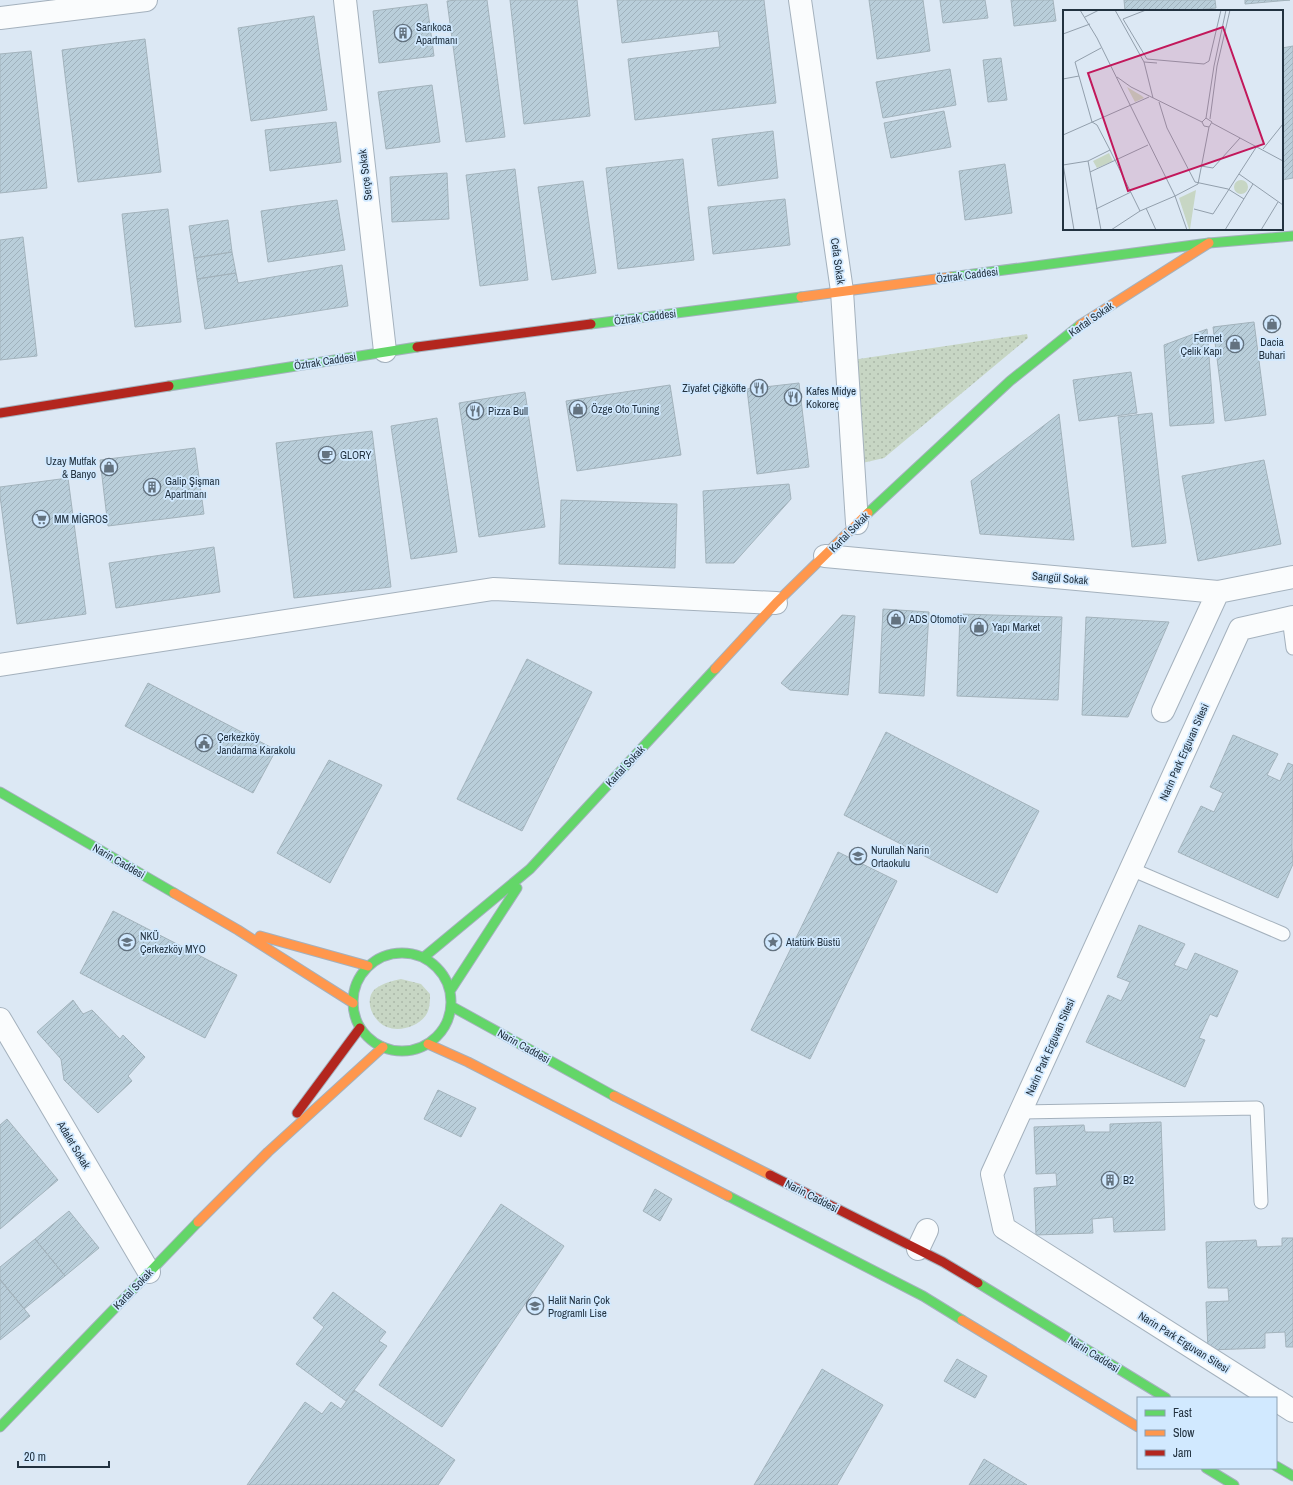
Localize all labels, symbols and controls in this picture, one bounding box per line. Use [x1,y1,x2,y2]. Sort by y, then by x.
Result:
inset map [1063,10,1283,230]
place label: Sarıkoca Apartmanı [415,20,458,47]
building icon: Sarıkoca Apartmanı [393,23,413,43]
street label: Serçe Sokak [355,148,375,201]
street label: Cefa Sokak [828,237,848,286]
street label: Öztrak Caddesi [935,264,999,286]
street label: Kartal Sokak [1066,298,1116,339]
street label: Öztrak Caddesi [613,306,677,328]
shop icon: Dacia Buhari [1262,314,1282,334]
place label: Fermet Çelik Kapı [1180,331,1222,358]
shop icon: Fermet Çelik Kapı [1225,334,1245,354]
place label: Dacia Buhari [1259,335,1285,362]
street label: Öztrak Caddesi [293,349,357,373]
restaurant icon: Ziyafet Çiğköfte [749,378,769,398]
place label: Ziyafet Çiğköfte [682,381,746,395]
place label: Kafes Midye Kokoreç [806,384,856,411]
restaurant icon: Kafes Midye Kokoreç [783,387,803,407]
shop icon: Özge Oto Tuning [568,399,588,419]
restaurant icon: Pizza Bull [465,401,485,421]
place label: Özge Oto Tuning [591,402,659,416]
place label: Pizza Bull [488,404,528,418]
cafe icon: GLORY [317,445,337,465]
place label: GLORY [340,448,371,462]
place label: Uzay Mutfak & Banyo [46,454,96,481]
shop icon: Uzay Mutfak & Banyo [99,457,119,477]
place label: Galip Şişman Apartmanı [164,474,220,501]
building icon: Galip Şişman Apartmanı [142,477,162,497]
supermarket icon: MM MİGROS [31,509,51,529]
street label: Kartal Sokak [826,509,872,555]
place label: MM MİGROS [54,512,108,526]
street label: Sarıgül Sokak [1031,569,1089,587]
shop icon: ADS Otomotiv [886,609,906,629]
place label: ADS Otomotiv [908,612,967,626]
shop icon: Yapı Market [969,617,989,637]
place label: Yapı Market [992,620,1040,634]
street label: Narin Park Erguvan Sitesi [1156,701,1212,803]
place label: Çerkezköy Jandarma Karakolu [217,730,295,757]
public building icon: Çerkezköy Jandarma Karakolu [194,733,214,753]
street label: Kartal Sokak [602,742,648,789]
street label: Narin Caddesi [90,840,148,882]
place label: Nurullah Narin Ortaokulu [871,843,929,870]
school or university icon: Nurullah Narin Ortaokulu [848,846,868,866]
place label: NKÜ Çerkezköy MYO [140,929,206,956]
school or university icon: NKÜ Çerkezköy MYO [117,932,137,952]
place icon: Atatürk Büstü [763,932,783,952]
place label: Atatürk Büstü [785,935,840,949]
street label: Narin Park Erguvan Sitesi [1022,996,1078,1098]
street label: Narin Caddesi [495,1026,553,1066]
street label: Adalet Sokak [54,1118,94,1172]
building icon: B2 [1100,1170,1120,1190]
place label: B2 [1123,1173,1134,1187]
street label: Narin Caddesi [783,1177,841,1215]
street label: Kartal Sokak [110,1265,156,1312]
place label: Halit Narin Çok Programlı Lise [548,1293,610,1320]
school or university icon: Halit Narin Çok Programlı Lise [525,1296,545,1316]
street label: Narin Park Erguvan Sitesi [1136,1308,1232,1376]
street label: Narin Caddesi [1066,1333,1122,1375]
legend [1137,1397,1277,1469]
text: Fast [1173,1405,1192,1421]
text: Slow [1173,1425,1195,1441]
scale bar [18,1443,109,1469]
text: Jam [1173,1445,1192,1461]
text: 20 m [24,1449,46,1465]

